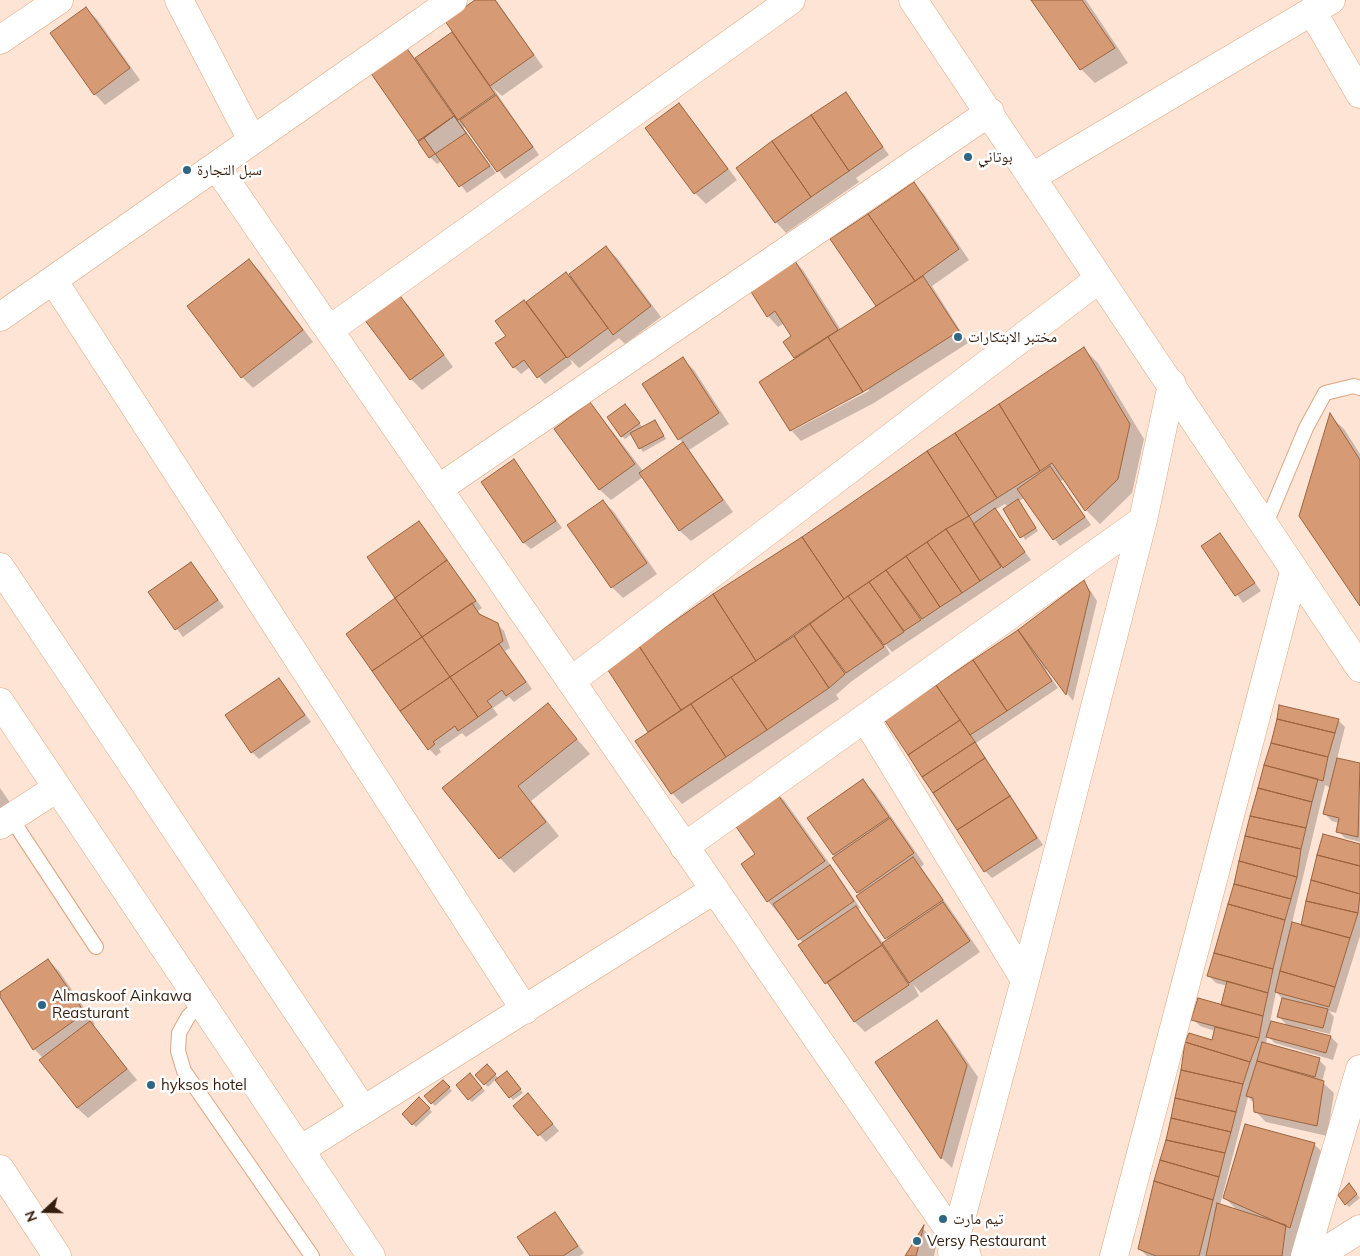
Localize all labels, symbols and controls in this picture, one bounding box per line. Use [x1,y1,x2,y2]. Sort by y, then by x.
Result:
place label: بوتاني [978,148,1013,166]
marker: بوتاني [962,151,974,163]
place label: سبل التجارة [197,161,262,179]
marker: سبل التجارة [181,164,193,176]
place label: مختبر الابتكارات [968,328,1057,346]
marker: مختبر الابتكارات [952,331,964,343]
place label: Almaskoof Ainkawa Reasturant [52,987,192,1022]
marker: Almaskoof Ainkawa Reasturant [36,999,48,1011]
place label: hyksos hotel [161,1076,247,1094]
marker: hyksos hotel [145,1079,157,1091]
north arrow [20,1186,70,1236]
text: N [21,1208,41,1225]
place label: تيم مارت [953,1210,1003,1228]
marker: تيم مارت [937,1213,949,1225]
place label: Versy Restaurant [927,1232,1046,1250]
marker: Versy Restaurant [911,1235,923,1247]

